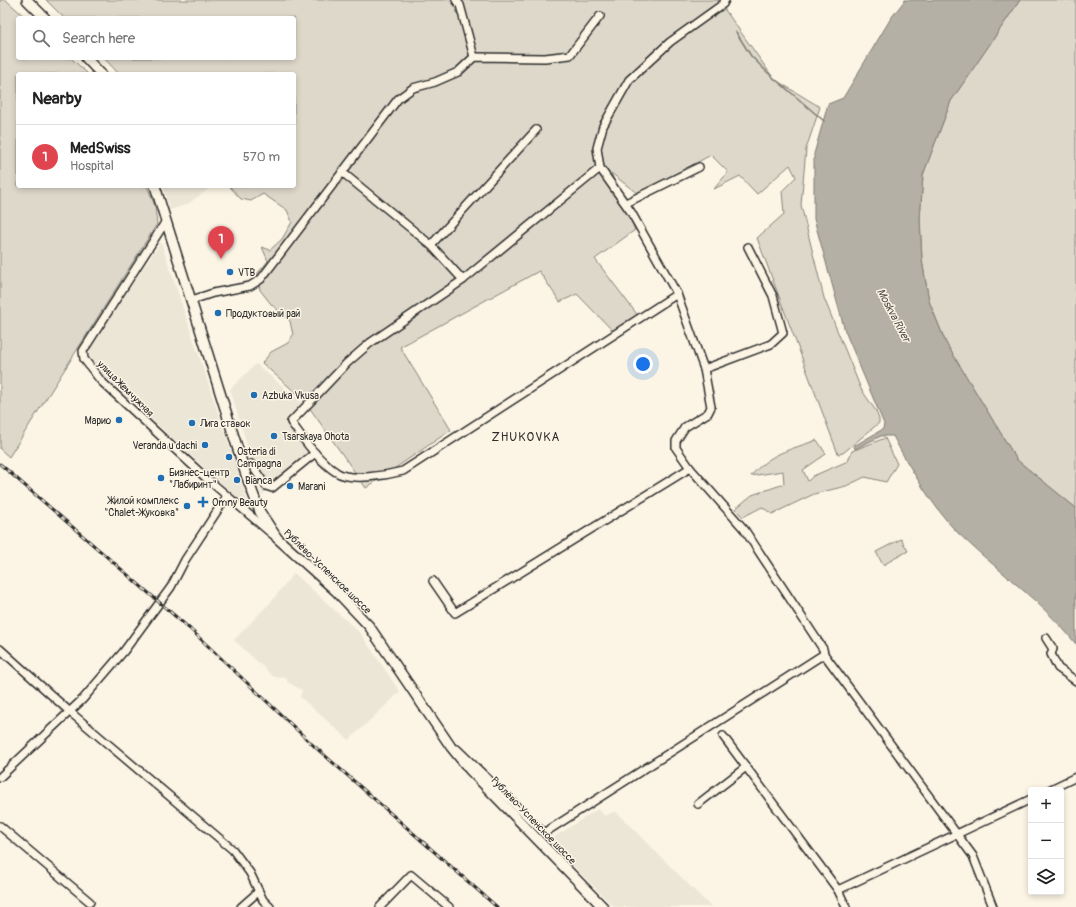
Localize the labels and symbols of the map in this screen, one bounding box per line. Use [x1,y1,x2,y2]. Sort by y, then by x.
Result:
pin: 1 [208,226,234,259]
marker: VTB [225,267,235,277]
place label: VTB [238,267,256,279]
water label: Moskva River [874,286,914,346]
marker: Продуктовый рай [213,308,223,318]
place label: Продуктовый рай [226,308,301,320]
your location [633,354,653,374]
street label: улица Жемчужная [94,357,156,420]
marker: Azbuka Vkusa [249,390,259,400]
place label: Azbuka Vkusa [262,390,319,402]
place label: Марио [85,415,112,427]
marker: Марио [114,415,124,425]
marker: Лига ставок [187,418,197,428]
place label: Лига ставок [199,418,251,430]
district label: ZHUKOVKA [492,430,560,445]
marker: Tsarskaya Ohota [269,431,279,441]
place label: Tsarskaya Ohota [282,431,350,443]
place label: Veranda u dachi [132,440,197,452]
marker: Veranda u dachi [200,440,210,450]
place label: Osteria di Campagna [237,446,282,470]
marker: Osteria di Campagna [224,452,234,462]
place label: Бизнес-центр "Лабиринт" [169,467,230,491]
marker: Бизнес-центр "Лабиринт" [156,473,166,483]
marker: Bianca [232,475,242,485]
place label: Bianca [245,475,273,487]
marker: Marani [285,481,295,491]
place label: Marani [298,481,325,493]
place label: Жилой комплекс "Chalet-Жуковка" [104,495,179,519]
marker: Omny Beauty [197,496,209,508]
place label: Omny Beauty [212,497,268,509]
marker: Жилой комплекс "Chalet-Жуковка" [182,501,192,511]
street label: Рублёво-Успенское шоссе [281,527,373,617]
street label: Рублёво-Успенское шоссе [488,775,578,867]

